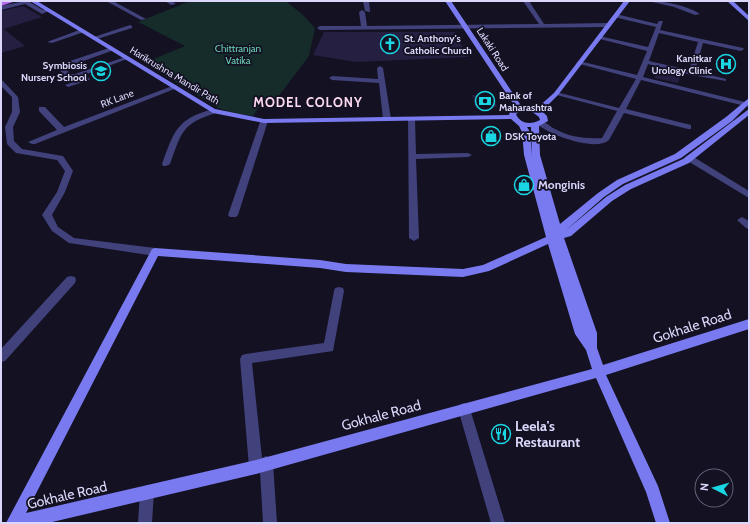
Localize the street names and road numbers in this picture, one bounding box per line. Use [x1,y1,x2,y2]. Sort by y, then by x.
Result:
street label: Lakaki Road [474,25,512,74]
street label: Harikrushna Mandir Path [127,43,222,107]
street label: RK Lane [99,86,136,111]
street label: Gokhale Road [650,305,734,347]
street label: Gokhale Road [339,396,423,434]
street label: Gokhale Road [25,477,109,513]

